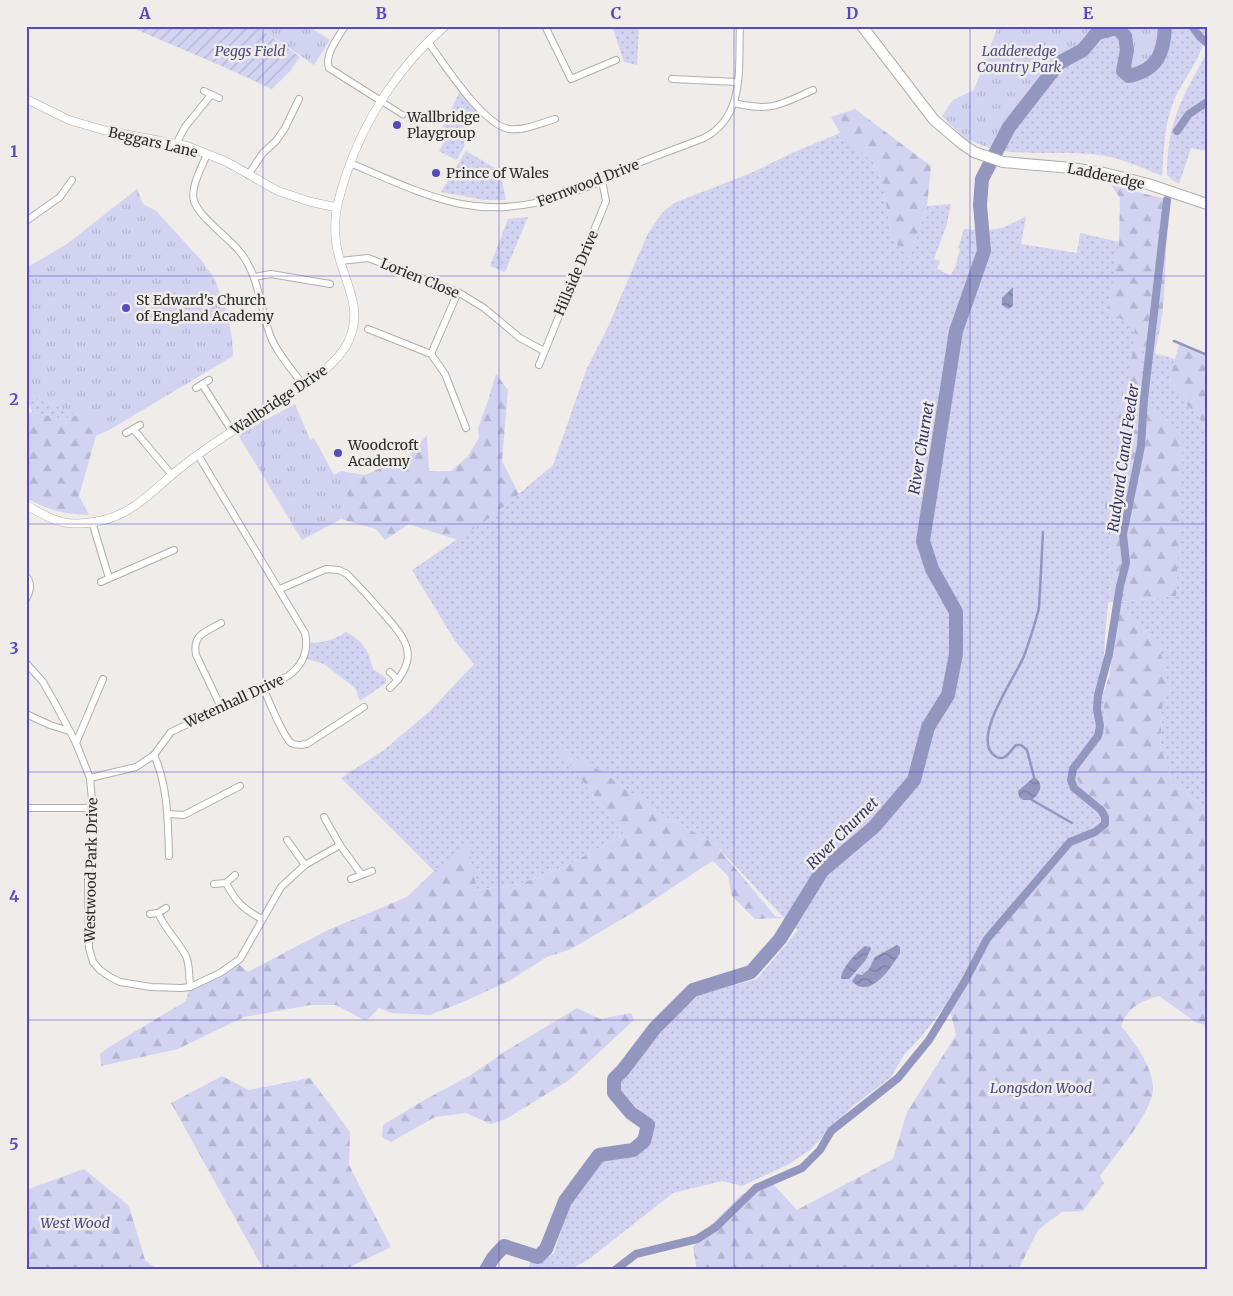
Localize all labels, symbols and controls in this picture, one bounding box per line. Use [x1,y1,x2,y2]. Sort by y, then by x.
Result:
text: A [138,3,151,23]
text: B [375,3,387,23]
text: C [611,3,621,23]
text: D [846,3,858,23]
text: E [1083,3,1094,23]
park label: Peggs Field [215,42,285,60]
park label: Ladderedge Country Park [977,42,1062,76]
place label: Wallbridge Playgroup [406,108,480,142]
marker: Wallbridge Playgroup [391,119,403,131]
street label: Beggars Lane [107,123,199,161]
text: 1 [10,141,18,161]
street label: Fernwood Drive [535,155,641,211]
street label: Ladderedge [1066,159,1146,193]
place label: Prince of Wales [446,164,549,182]
marker: Prince of Wales [430,167,442,179]
street label: Hillside Drive [550,228,602,318]
street label: Lorien Close [378,254,462,302]
place label: St Edward's Church of England Academy [136,291,275,325]
marker: St Edward's Church of England Academy [120,302,132,314]
street label: Wallbridge Drive [227,361,331,439]
water label: Rudyard Canal Feeder [1103,382,1143,533]
text: 2 [9,389,19,409]
water label: River Churnet [904,399,938,496]
place label: Woodcroft Academy [347,436,419,470]
marker: Woodcroft Academy [332,447,344,459]
text: 3 [9,638,19,658]
street label: Wetenhall Drive [181,670,287,732]
water label: River Churnet [802,793,882,873]
street label: Westwood Park Drive [81,798,101,943]
text: 4 [9,886,19,906]
park label: Longsdon Wood [990,1079,1092,1097]
text: 5 [9,1134,19,1154]
park label: West Wood [40,1214,110,1232]

